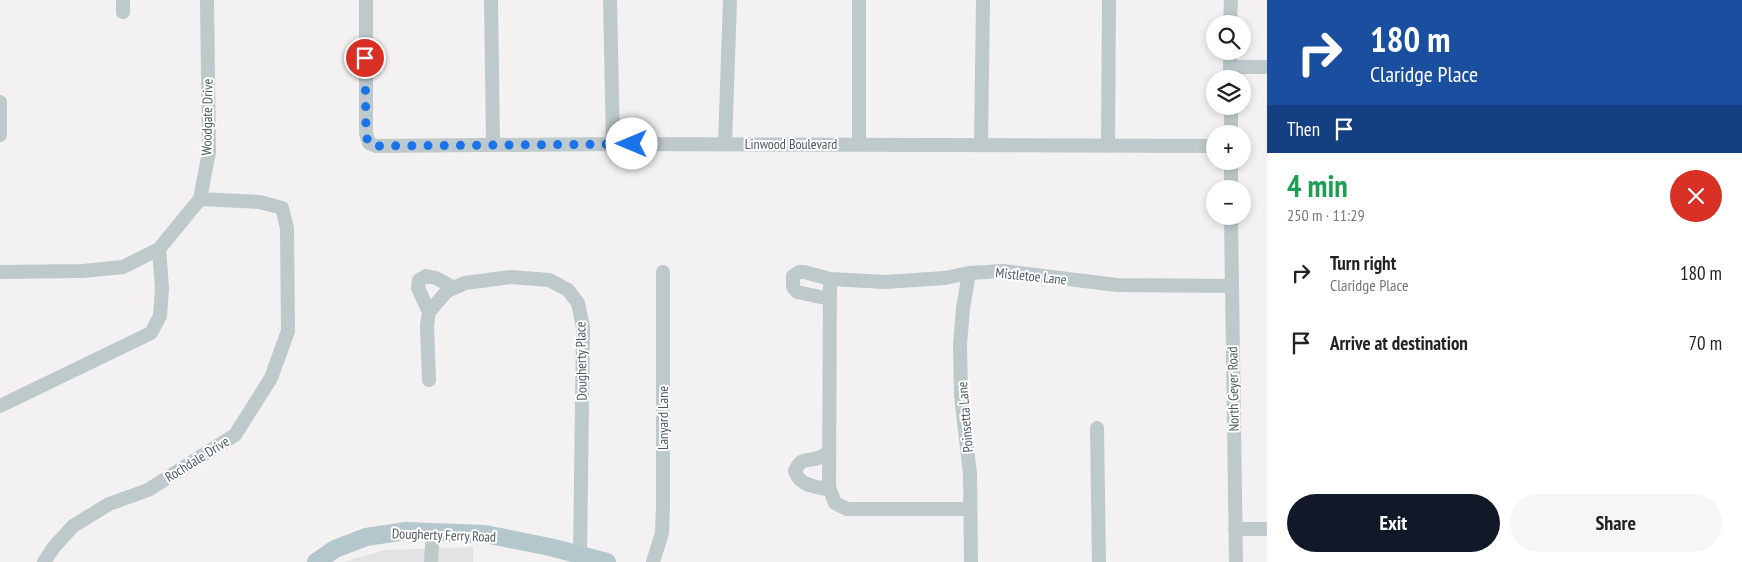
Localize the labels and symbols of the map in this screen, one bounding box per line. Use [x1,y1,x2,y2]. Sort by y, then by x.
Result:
pin [344,37,386,79]
street label: Woodgate Drive [197,78,217,155]
position arrow [605,117,657,169]
street label: Linwood Boulevard [745,135,837,153]
street label: Mistletoe Lane [995,263,1068,289]
street label: Dougherty Place [571,321,591,401]
street label: North Geyer Road [1223,346,1243,432]
street label: Poinsetta Lane [953,381,977,453]
street label: Lanyard Lane [654,386,672,450]
street label: Rochdale Drive [161,432,233,486]
street label: Dougherty Ferry Road [392,524,496,546]

